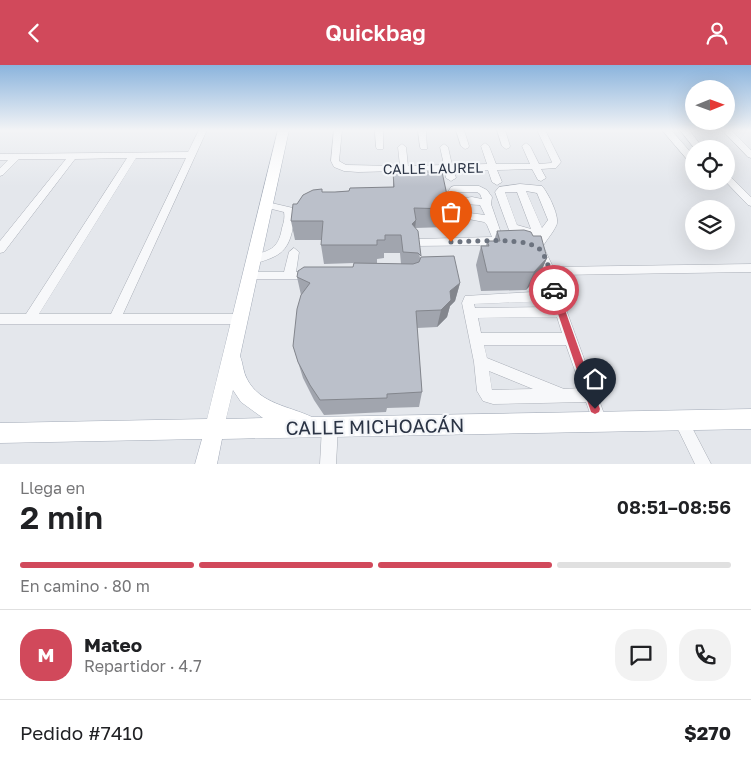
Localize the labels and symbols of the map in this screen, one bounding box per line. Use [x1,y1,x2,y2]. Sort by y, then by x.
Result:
north arrow [685,80,735,130]
street label: CALLE LAUREL [383,159,483,177]
pin [430,191,472,242]
courier [529,265,579,315]
pin [574,358,616,409]
street label: CALLE MICHOACÁN [285,413,465,439]

